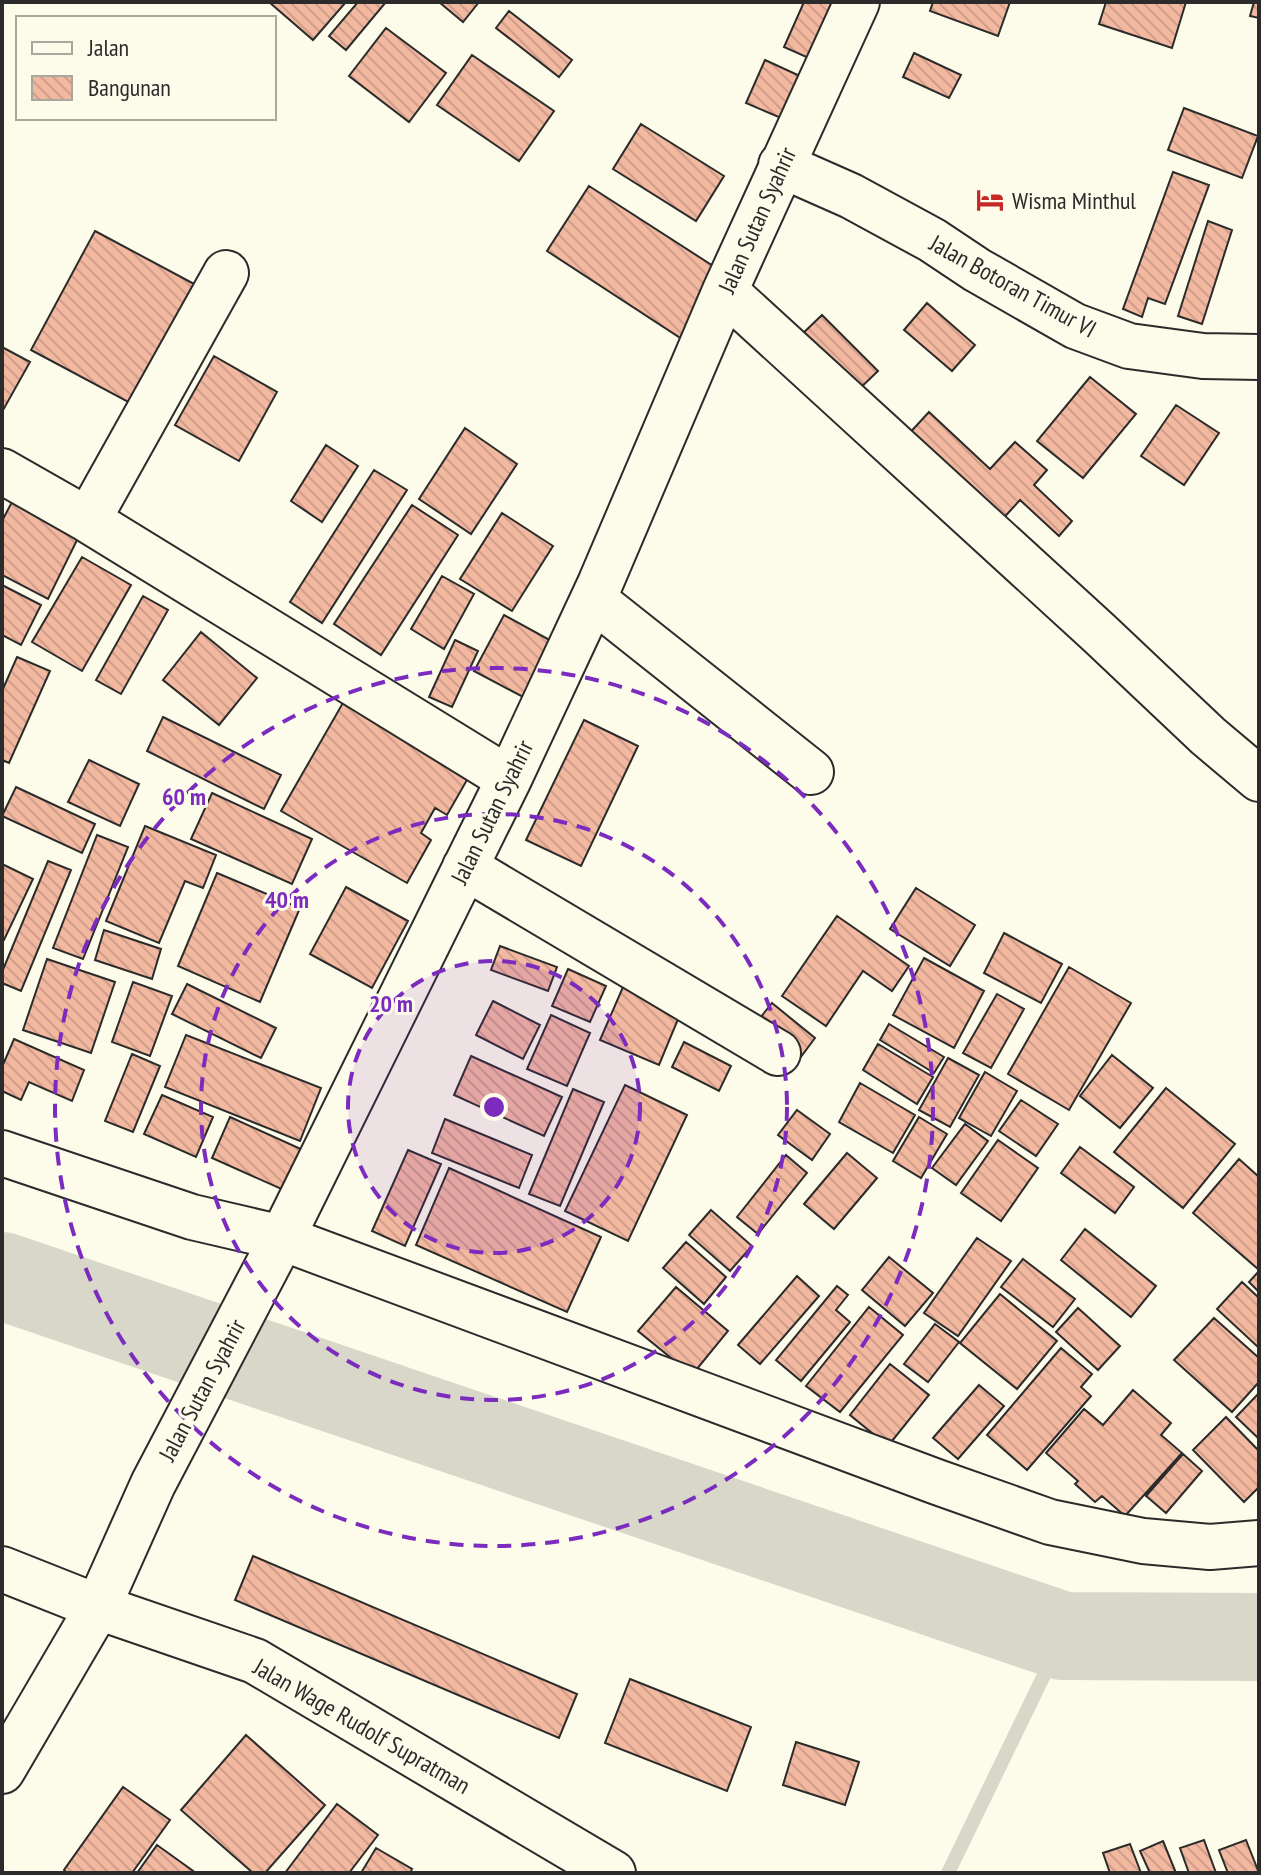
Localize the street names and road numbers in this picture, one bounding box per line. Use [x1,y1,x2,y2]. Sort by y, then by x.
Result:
street label: Jalan Sutan Syahrir [711,142,803,299]
street label: Jalan Botoran Timur VI [923,227,1102,345]
street label: Jalan Sutan Syahrir [443,734,540,890]
street label: Jalan Sutan Syahrir [151,1313,253,1467]
street label: Jalan Wage Rudolf Supratman [247,1651,476,1801]

